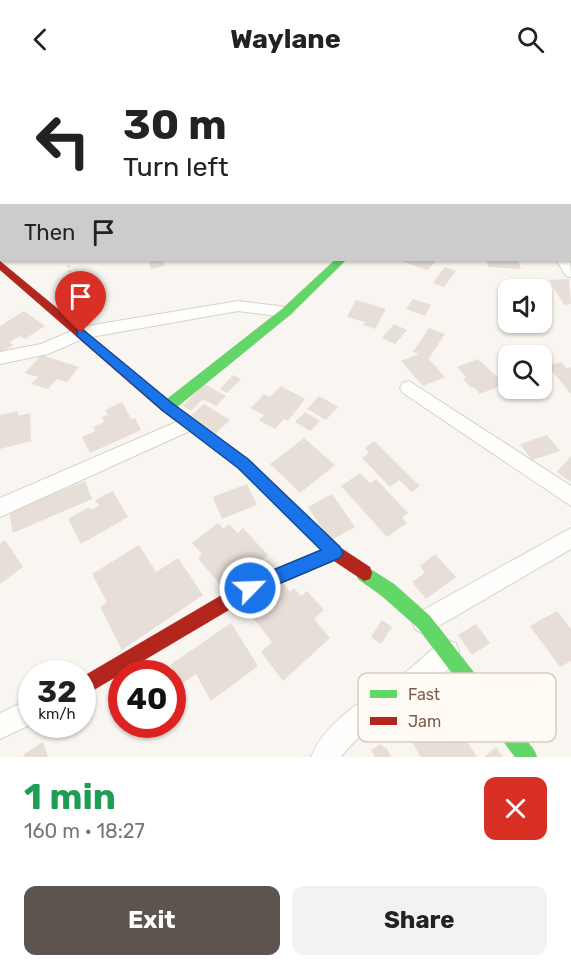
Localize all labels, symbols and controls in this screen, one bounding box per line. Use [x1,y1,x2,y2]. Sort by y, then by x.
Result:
icon: back [24,23,57,56]
text: Waylane [230,23,341,55]
icon: search [514,23,547,56]
text: 30 m [123,100,227,150]
icon: left [24,102,102,180]
text: Turn left [123,151,228,183]
icon: arrive [87,216,120,249]
text: Then [24,219,75,246]
pin [55,271,106,333]
map controls [498,279,552,399]
button: sound [498,279,552,333]
icon: arrive [64,280,97,313]
button: search [498,345,552,399]
position arrow [218,556,282,620]
speed limit sign: 40 [108,660,186,738]
legend [358,673,556,742]
text: 32 [37,674,77,710]
text: Fast [408,685,440,704]
text: km/h [38,705,76,723]
text: Jam [408,712,441,731]
text: 1 min [24,775,116,818]
button: close [484,777,547,840]
text: 160 m · 18:27 [24,819,145,843]
button: Exit [24,886,280,955]
button: Share [292,886,547,955]

